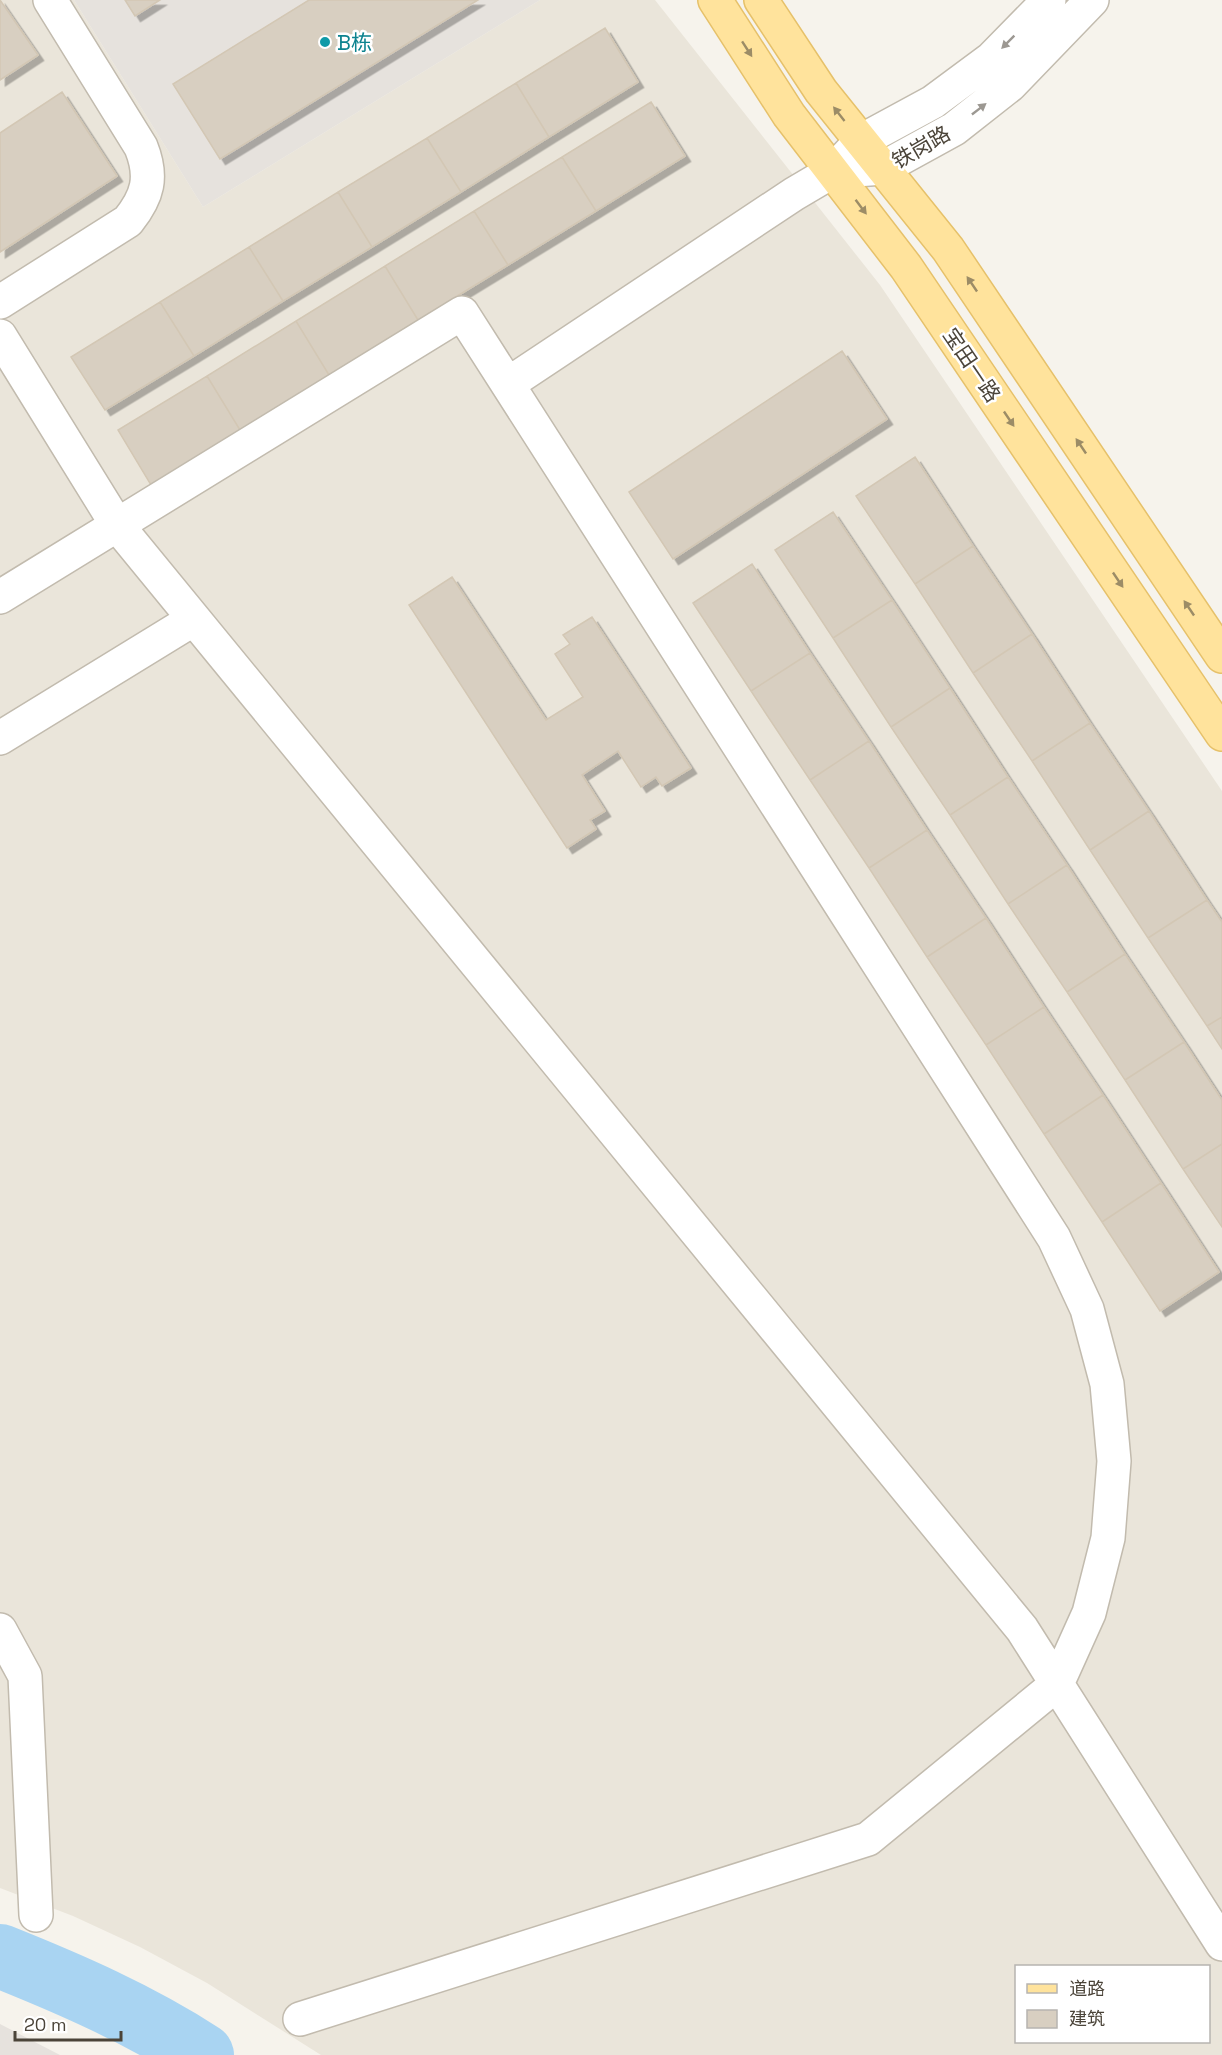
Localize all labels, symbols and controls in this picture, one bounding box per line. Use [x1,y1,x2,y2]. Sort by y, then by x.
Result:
place label: B栋 [337,29,372,56]
one-way arrow [1001,34,1015,48]
marker: B栋 [318,35,332,49]
one-way arrow [741,41,752,57]
one-way arrow [972,104,987,116]
one-way arrow [833,106,846,122]
street label: 铁岗路 [887,120,955,174]
one-way arrow [854,200,866,215]
one-way arrow [966,277,978,293]
street label: 宝田一路 [937,323,1007,407]
one-way arrow [1003,410,1015,426]
one-way arrow [1075,438,1086,454]
one-way arrow [1112,572,1124,588]
one-way arrow [1184,600,1195,616]
legend [1015,1965,1210,2043]
text: 道路 [1069,1977,1105,2000]
scale bar [15,2004,122,2042]
text: 建筑 [1069,2007,1105,2030]
text: 20 m [24,2013,67,2036]

